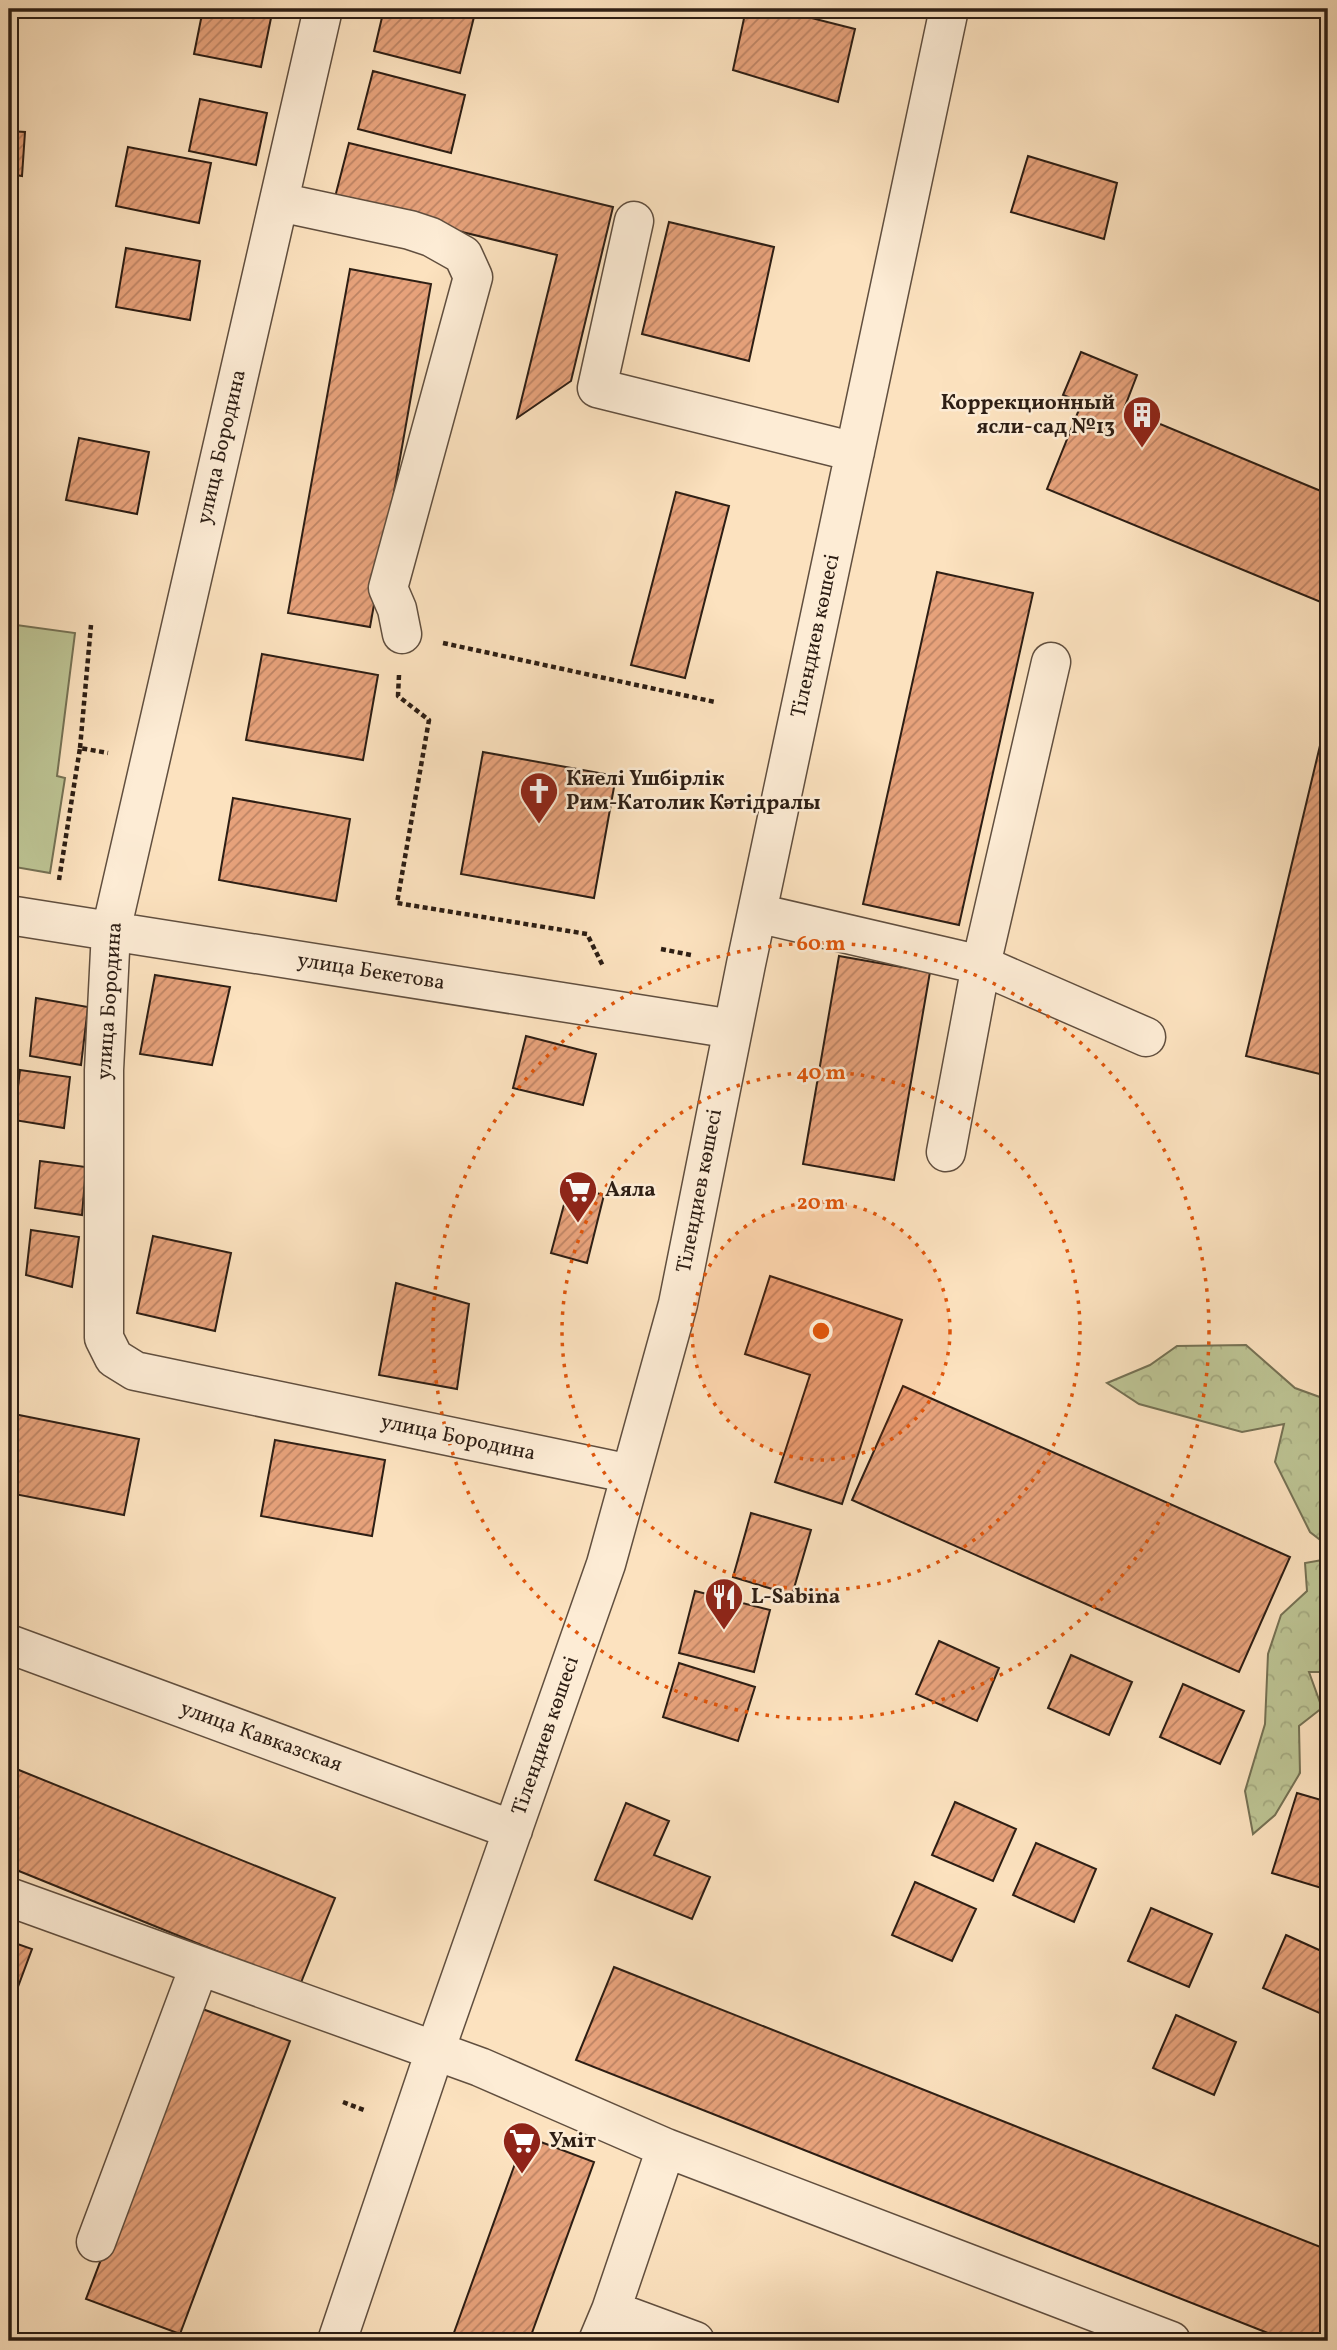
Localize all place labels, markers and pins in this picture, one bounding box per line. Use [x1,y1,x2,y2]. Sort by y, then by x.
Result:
place label: Коррекционный ясли-сад №13 [941,389,1115,442]
building icon: Коррекционный ясли-сад №13 [1121,394,1163,449]
place label: Киелі Үшбірлік Рим-Католик Кәтідралы [566,765,820,818]
church icon: Киелі Үшбірлік Рим-Католик Кәтідралы [518,770,560,825]
supermarket icon: Аяла [557,1169,599,1224]
place label: Аяла [605,1176,656,1205]
centre of rings [809,1319,833,1343]
restaurant icon: L-Sabina [703,1576,745,1631]
place label: L-Sabina [751,1583,840,1612]
supermarket icon: Уміт [501,2120,543,2175]
place label: Уміт [549,2127,596,2156]

